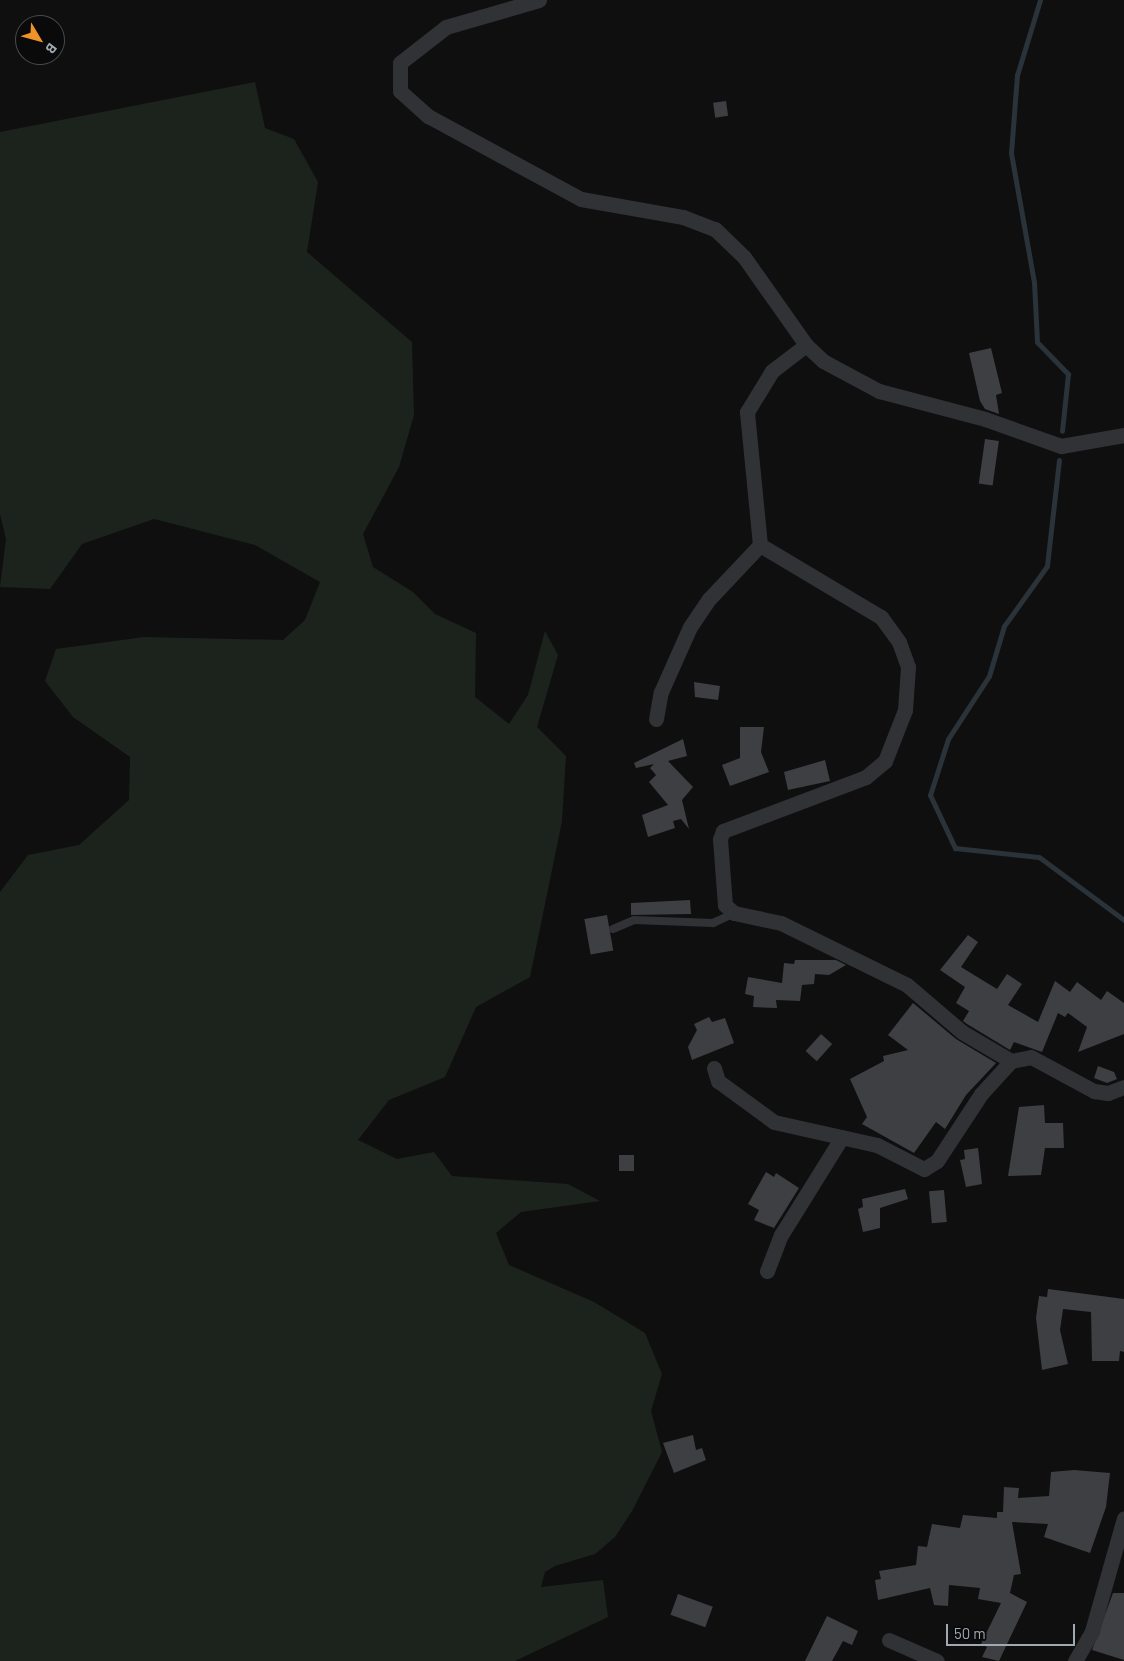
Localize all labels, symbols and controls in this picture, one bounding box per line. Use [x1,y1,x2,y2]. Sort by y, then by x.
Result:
north arrow [15,15,65,65]
text: B [42,40,61,57]
scale bar [949,1614,1078,1646]
text: 50 m [954,1624,986,1642]

